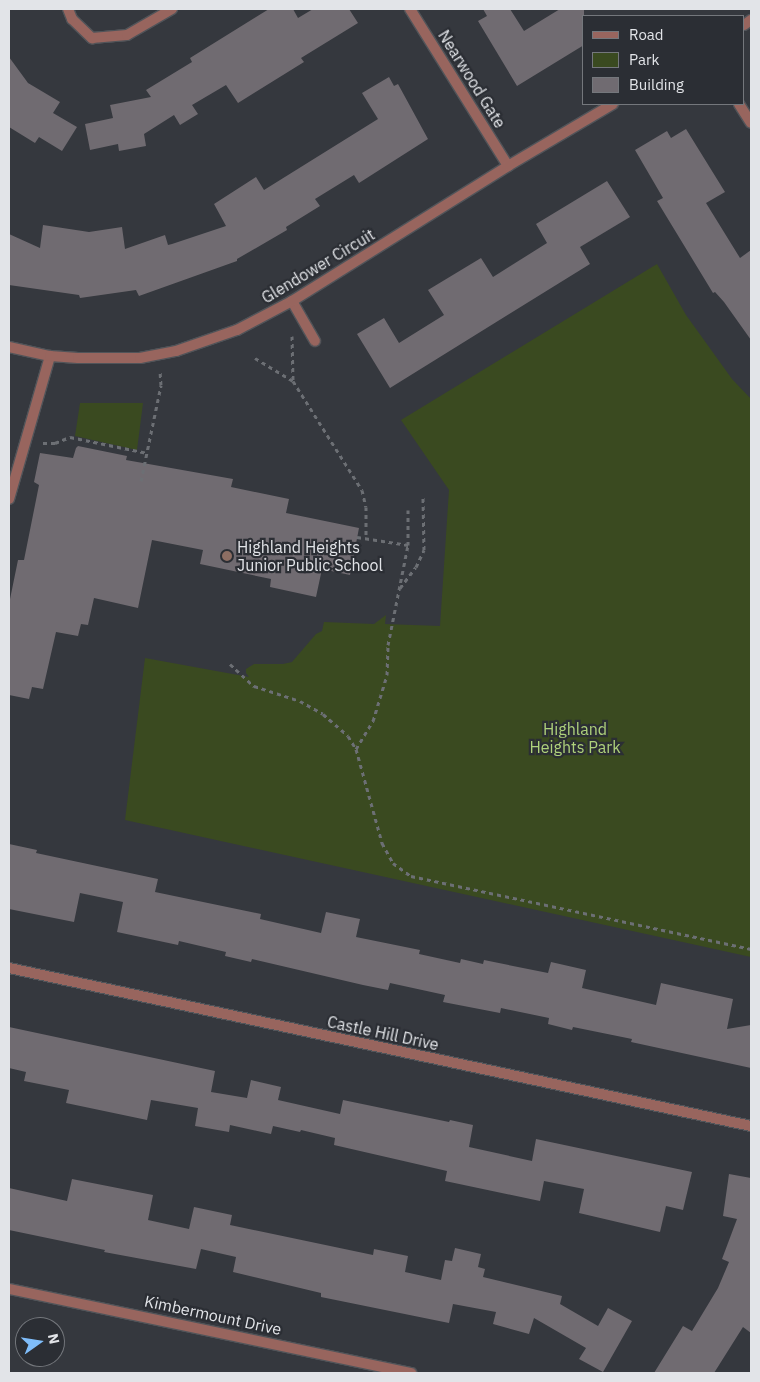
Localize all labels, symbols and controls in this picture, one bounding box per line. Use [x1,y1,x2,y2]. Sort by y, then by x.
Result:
legend [582,15,745,105]
text: Road [629,25,664,44]
street label: Nearwood Gate [434,27,510,131]
text: Park [629,50,659,69]
text: Building [629,75,684,94]
street label: Glendower Circuit [258,225,378,307]
place label: Highland Heights Junior Public School [237,537,383,575]
marker: Highland Heights Junior Public School [221,550,233,562]
park label: Highland Heights Park [529,719,621,757]
street label: Castle Hill Drive [325,1012,441,1054]
street label: Kimbermount Drive [143,1291,283,1339]
north arrow [15,1317,65,1367]
text: N [44,1332,64,1346]

